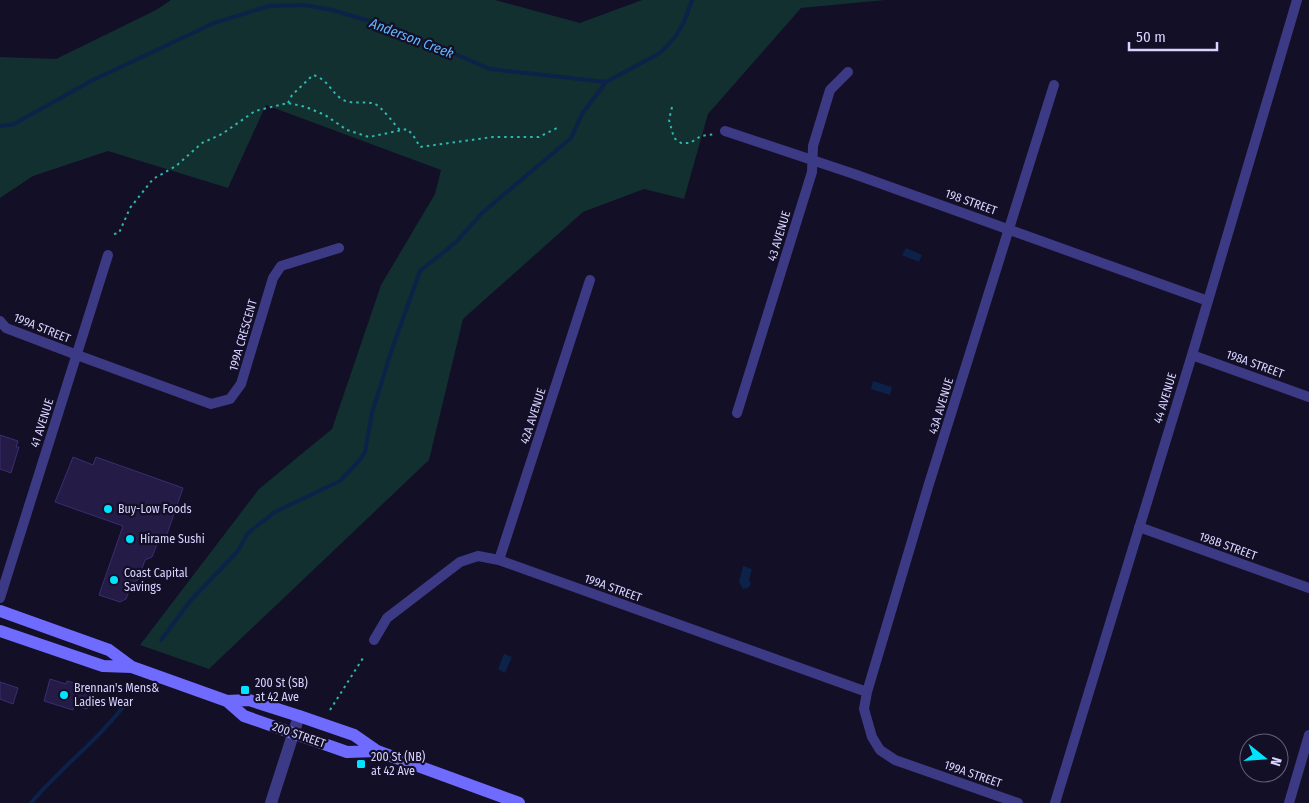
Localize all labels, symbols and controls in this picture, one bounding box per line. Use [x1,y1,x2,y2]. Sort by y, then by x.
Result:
water label: Anderson Creek [366,14,456,62]
scale bar [1129,20,1216,52]
text: 50 m [1136,28,1166,46]
street label: 198 STREET [943,186,999,218]
street label: 43 AVENUE [765,209,793,263]
street label: 199A CRESCENT [226,297,260,373]
street label: 199A STREET [12,310,73,346]
street label: 198A STREET [1224,347,1286,381]
street label: 44 AVENUE [1151,371,1179,425]
street label: 43A AVENUE [926,376,956,436]
street label: 42A AVENUE [517,386,549,446]
street label: 41 AVENUE [28,396,57,449]
place label: Buy-Low Foods [118,502,192,516]
marker: Buy-Low Foods [102,503,114,515]
street label: 198B STREET [1197,529,1259,563]
place label: Hirame Sushi [140,532,205,546]
marker: Hirame Sushi [124,533,136,545]
place label: Coast Capital Savings [124,566,188,594]
street label: 199A STREET [582,571,644,605]
marker: Coast Capital Savings [108,574,120,586]
place label: 200 St (SB) at 42 Ave [255,676,308,704]
place label: Brennan's Mens& Ladies Wear [74,681,159,709]
marker: 200 St (SB) at 42 Ave [239,684,251,696]
marker: Brennan's Mens& Ladies Wear [58,689,70,701]
street label: 200 STREET [271,719,328,751]
north arrow [1239,733,1289,783]
place label: 200 St (NB) at 42 Ave [371,750,426,778]
text: N [1267,755,1285,768]
marker: 200 St (NB) at 42 Ave [355,758,367,770]
street label: 199A STREET [942,758,1004,791]

